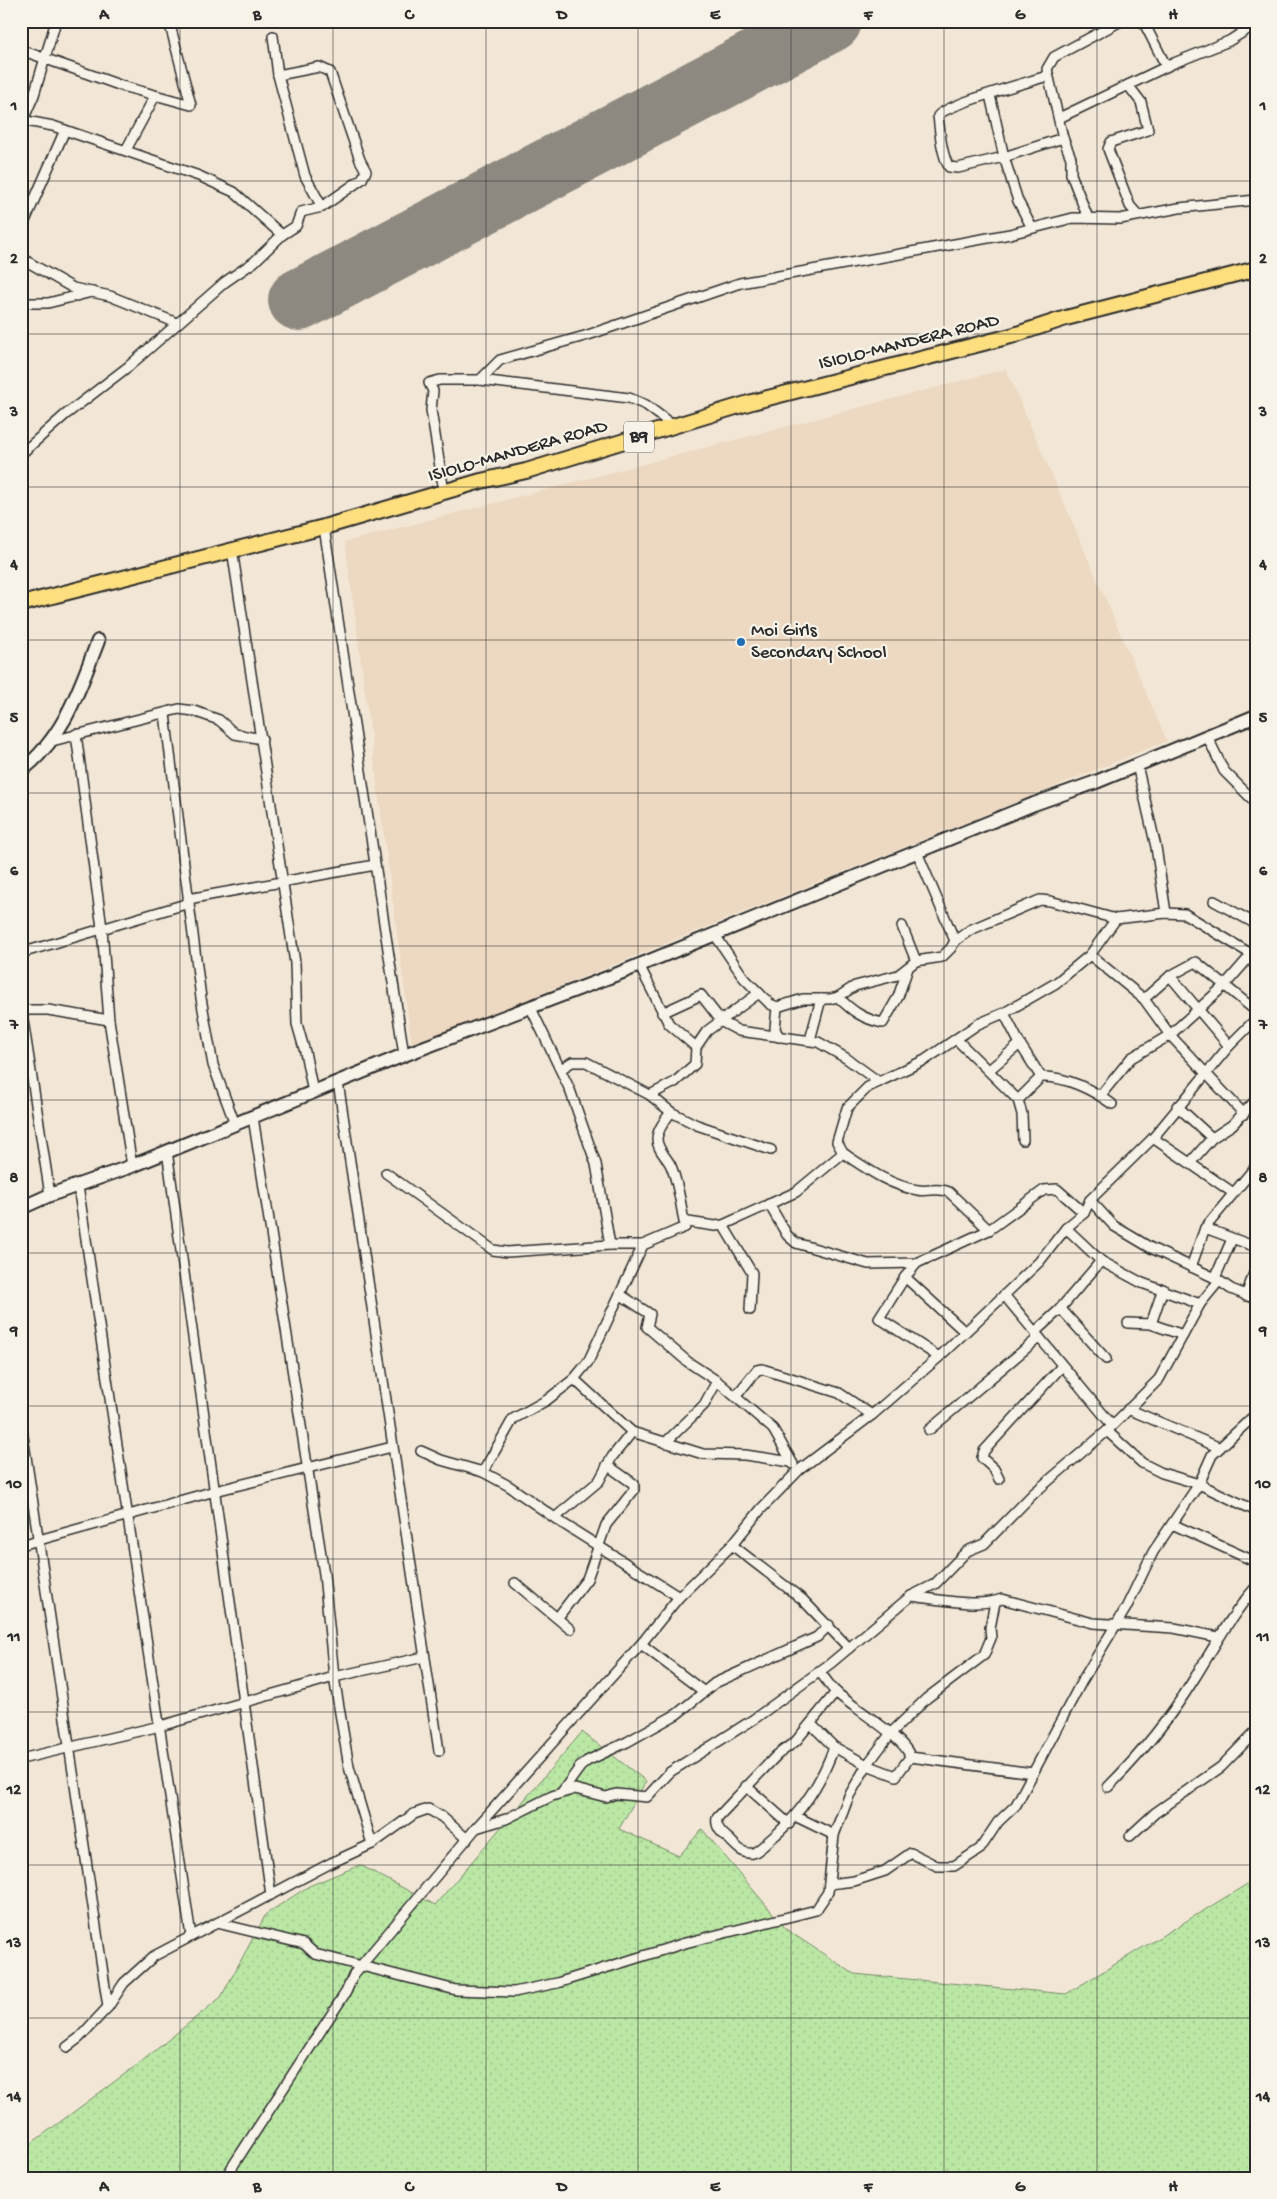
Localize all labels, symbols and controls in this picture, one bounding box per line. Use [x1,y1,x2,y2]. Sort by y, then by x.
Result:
text: A [98,7,110,26]
text: B [252,7,262,26]
text: C [404,7,415,26]
text: D [555,7,568,26]
text: E [710,7,721,26]
text: F [863,7,874,26]
text: G [1015,7,1026,26]
text: H [1168,7,1178,26]
text: 1 [10,98,17,117]
text: 1 [1259,98,1266,117]
text: 2 [10,251,18,270]
text: 2 [1259,251,1267,270]
street label: ISIOLO-MANDERA ROAD [816,309,1002,377]
text: 3 [9,404,18,423]
text: 3 [1258,404,1267,423]
street label: ISIOLO-MANDERA ROAD [426,415,611,489]
road number: B9 [624,422,654,452]
text: 4 [9,557,18,576]
text: 4 [1258,557,1267,576]
place label: Moi Girls Secondary School [751,620,887,665]
marker: Moi Girls Secondary School [735,636,747,648]
text: 5 [10,710,19,729]
text: 5 [1259,710,1268,729]
text: 6 [10,863,19,882]
text: 6 [1259,863,1268,882]
text: 7 [9,1017,19,1036]
text: 7 [1258,1017,1268,1036]
text: 8 [10,1170,19,1189]
text: 8 [1259,1170,1268,1189]
text: 9 [9,1323,18,1342]
text: 9 [1258,1323,1267,1342]
text: 10 [5,1476,22,1495]
text: 10 [1254,1476,1271,1495]
text: 11 [7,1629,20,1648]
text: 11 [1256,1629,1269,1648]
text: 12 [6,1782,21,1801]
text: 12 [1255,1782,1270,1801]
text: 13 [6,1935,21,1954]
text: 13 [1255,1935,1270,1954]
text: 14 [6,2089,21,2108]
text: 14 [1255,2089,1270,2108]
text: A [98,2179,110,2198]
text: B [252,2179,262,2198]
text: C [404,2179,415,2198]
text: D [555,2179,568,2198]
text: E [710,2179,721,2198]
text: F [863,2179,874,2198]
text: G [1015,2179,1026,2198]
text: H [1168,2179,1178,2198]

